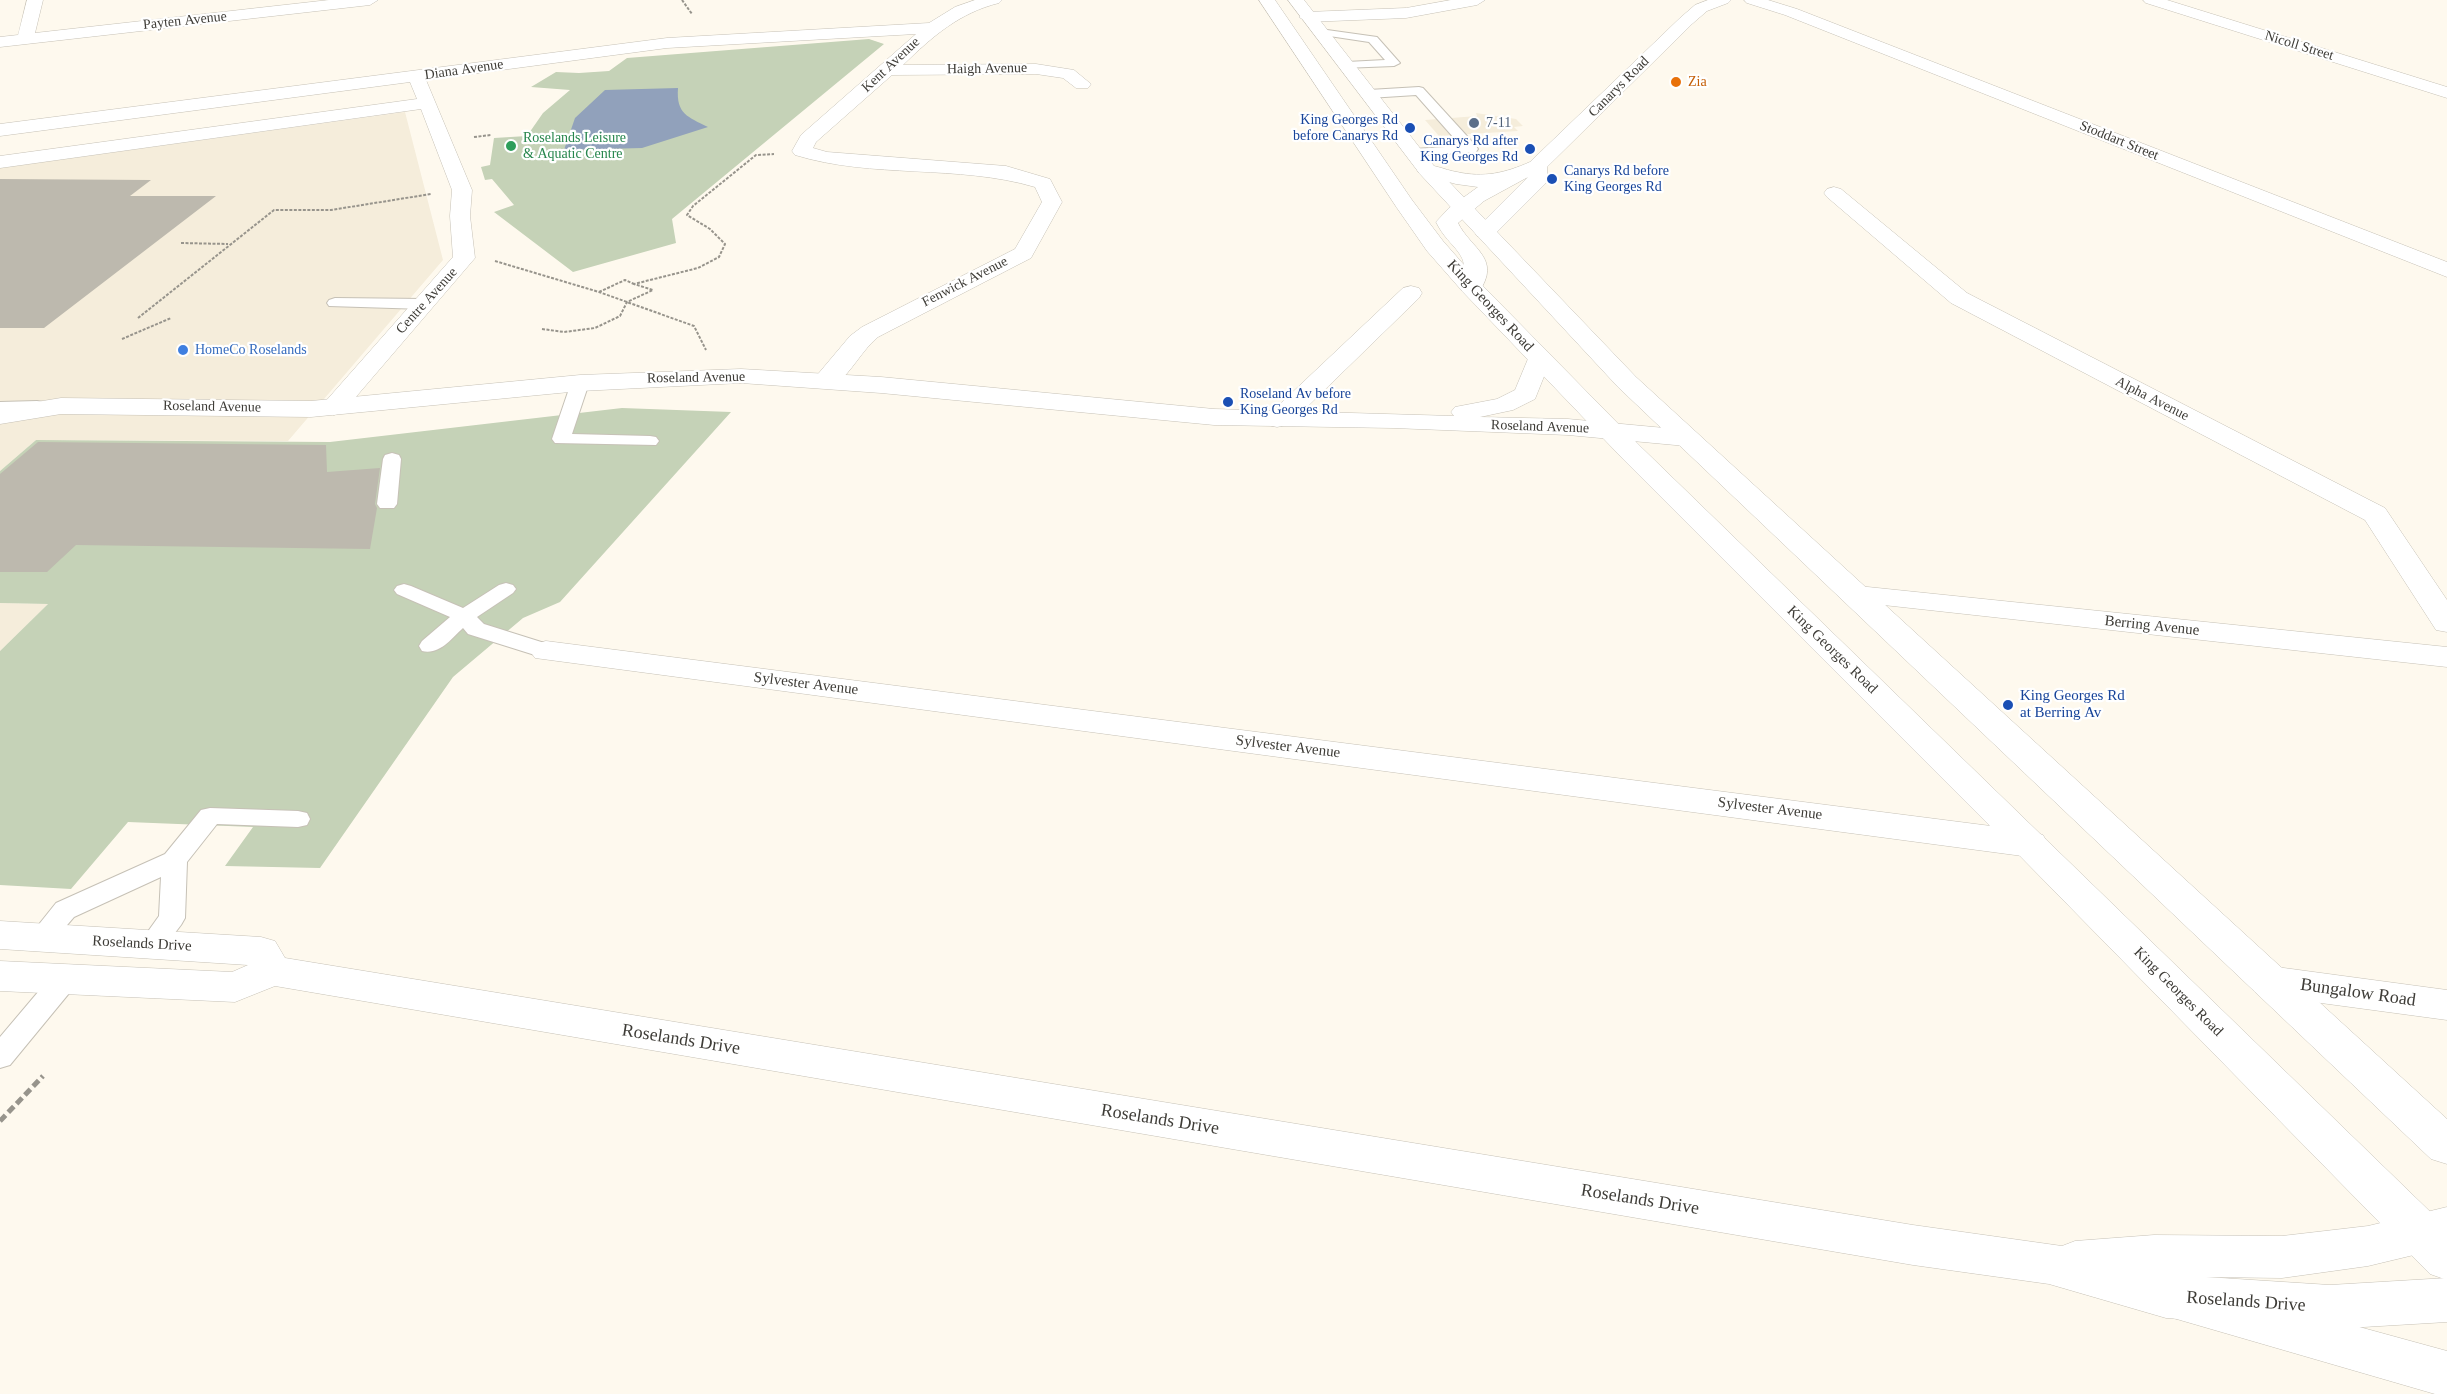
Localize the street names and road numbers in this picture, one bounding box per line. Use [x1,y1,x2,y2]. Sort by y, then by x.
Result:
street label: Payten Avenue [142,8,228,34]
street label: Nicoll Street [2263,28,2335,64]
street label: Kent Avenue [858,34,924,96]
street label: Canarys Road [1585,53,1653,121]
street label: Diana Avenue [424,56,504,84]
street label: Haigh Avenue [947,60,1027,78]
street label: Stoddart Street [2077,118,2161,164]
street label: Fenwick Avenue [919,253,1011,311]
street label: King Georges Road [1443,256,1537,356]
street label: Centre Avenue [393,264,461,338]
street label: Roseland Avenue [647,369,745,387]
street label: Alpha Avenue [2112,373,2192,425]
street label: Roseland Avenue [163,398,261,416]
street label: Roseland Avenue [1491,417,1589,437]
street label: King Georges Road [1783,602,1881,698]
street label: Berring Avenue [2104,612,2200,640]
street label: Sylvester Avenue [753,669,859,699]
street label: Sylvester Avenue [1235,732,1341,762]
street label: Sylvester Avenue [1717,794,1823,824]
street label: Roselands Drive [92,932,192,956]
street label: King Georges Road [2130,944,2226,1040]
street label: Bungalow Road [2299,974,2417,1012]
street label: Roselands Drive [620,1020,742,1060]
street label: Roselands Drive [1099,1100,1221,1140]
street label: Roselands Drive [1579,1180,1701,1220]
street label: Roselands Drive [2186,1287,2306,1317]

